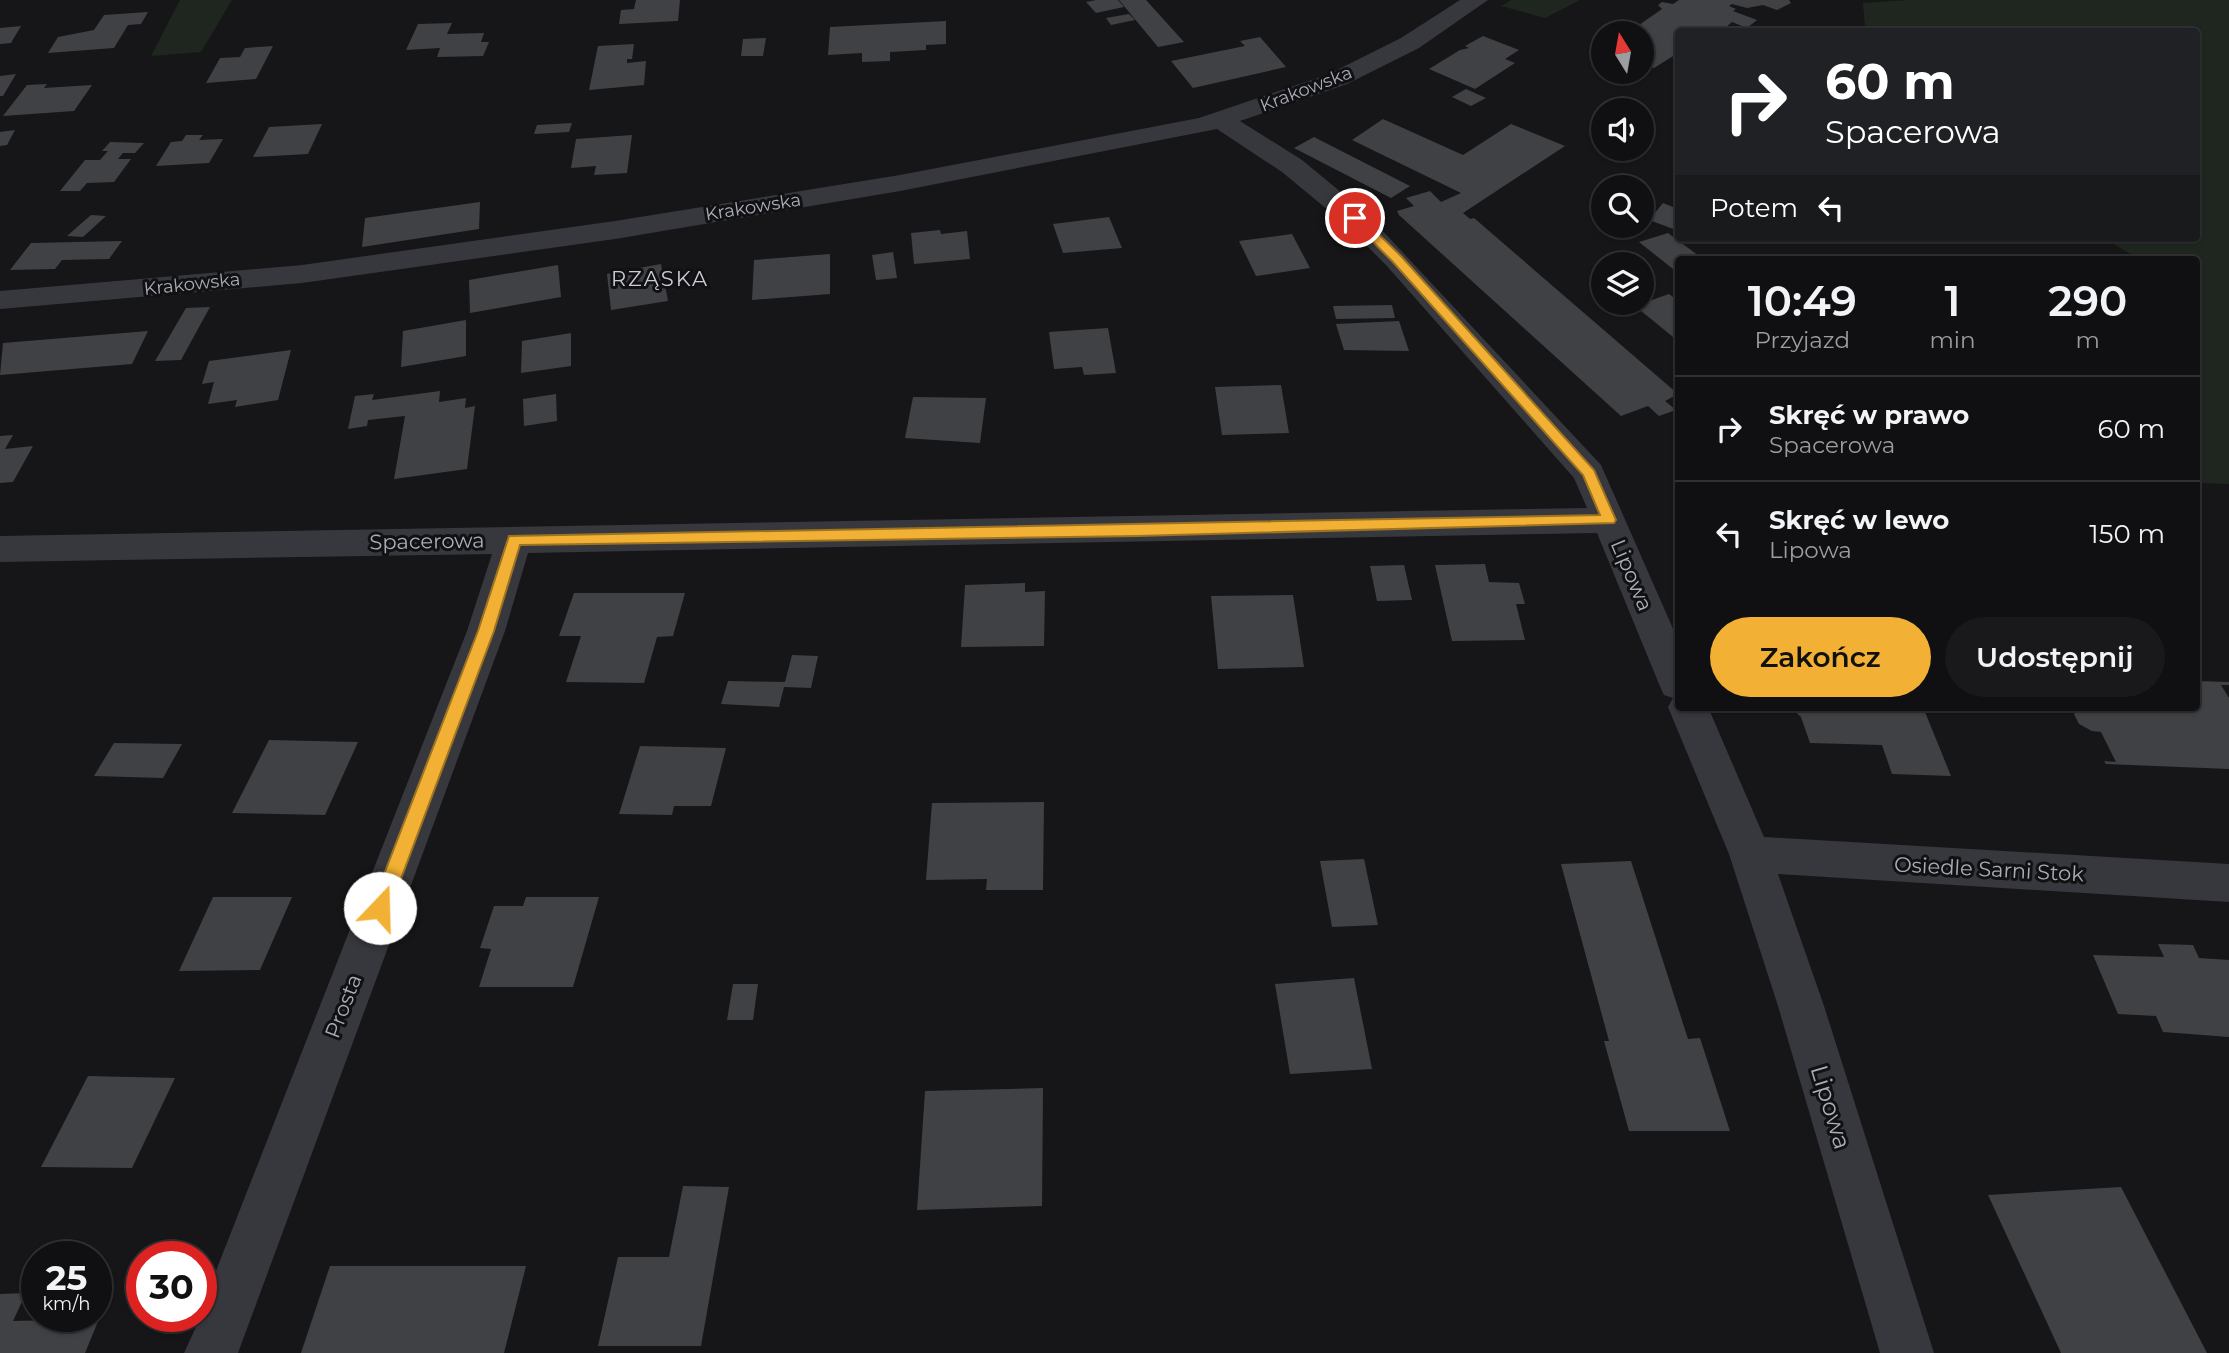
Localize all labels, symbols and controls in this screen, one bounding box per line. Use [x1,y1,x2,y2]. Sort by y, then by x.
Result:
north arrow [1591,21,1654,84]
map controls [1591,21,1654,315]
text: 60 m [1825,52,1955,111]
icon: right [1710,56,1801,147]
street label: Krakowska [1257,61,1355,117]
button: sound [1591,98,1654,161]
text: Spacerowa [1825,112,2001,151]
button: search [1591,175,1654,238]
pin [1325,188,1385,248]
street label: Krakowska [703,189,803,225]
icon: left [1812,189,1850,227]
text: Potem [1710,192,1798,224]
icon: arrive [1336,199,1374,237]
button: layers [1591,252,1654,315]
district label: RZĄSKA [611,266,709,291]
street label: Krakowska [143,268,241,300]
text: 10:49 [1748,275,1857,327]
text: 1 [1945,275,1961,327]
text: 290 [2048,275,2127,327]
text: Przyjazd [1754,326,1850,354]
text: min [1929,326,1976,354]
text: m [2076,326,2100,354]
text: Skręć w prawo [1769,399,1969,431]
icon: right [1710,410,1748,448]
text: 60 m [2098,413,2165,445]
text: Spacerowa [1769,431,1895,459]
text: Skręć w lewo [1769,504,1949,536]
icon: left [1710,515,1748,553]
text: 150 m [2089,518,2165,550]
street label: Spacerowa [369,527,485,555]
street label: Lipowa [1606,535,1658,615]
text: Lipowa [1769,536,1852,564]
button: Zakończ [1710,617,1931,697]
button: Udostępnij [1945,617,2165,697]
street label: Osiedle Sarni Stok [1893,852,2085,886]
position arrow [343,871,417,945]
street label: Prosta [319,970,367,1042]
street label: Lipowa [1805,1061,1857,1153]
speed limit sign: 30 [126,1241,217,1332]
text: 25 [46,1256,87,1299]
text: km/h [42,1293,91,1315]

